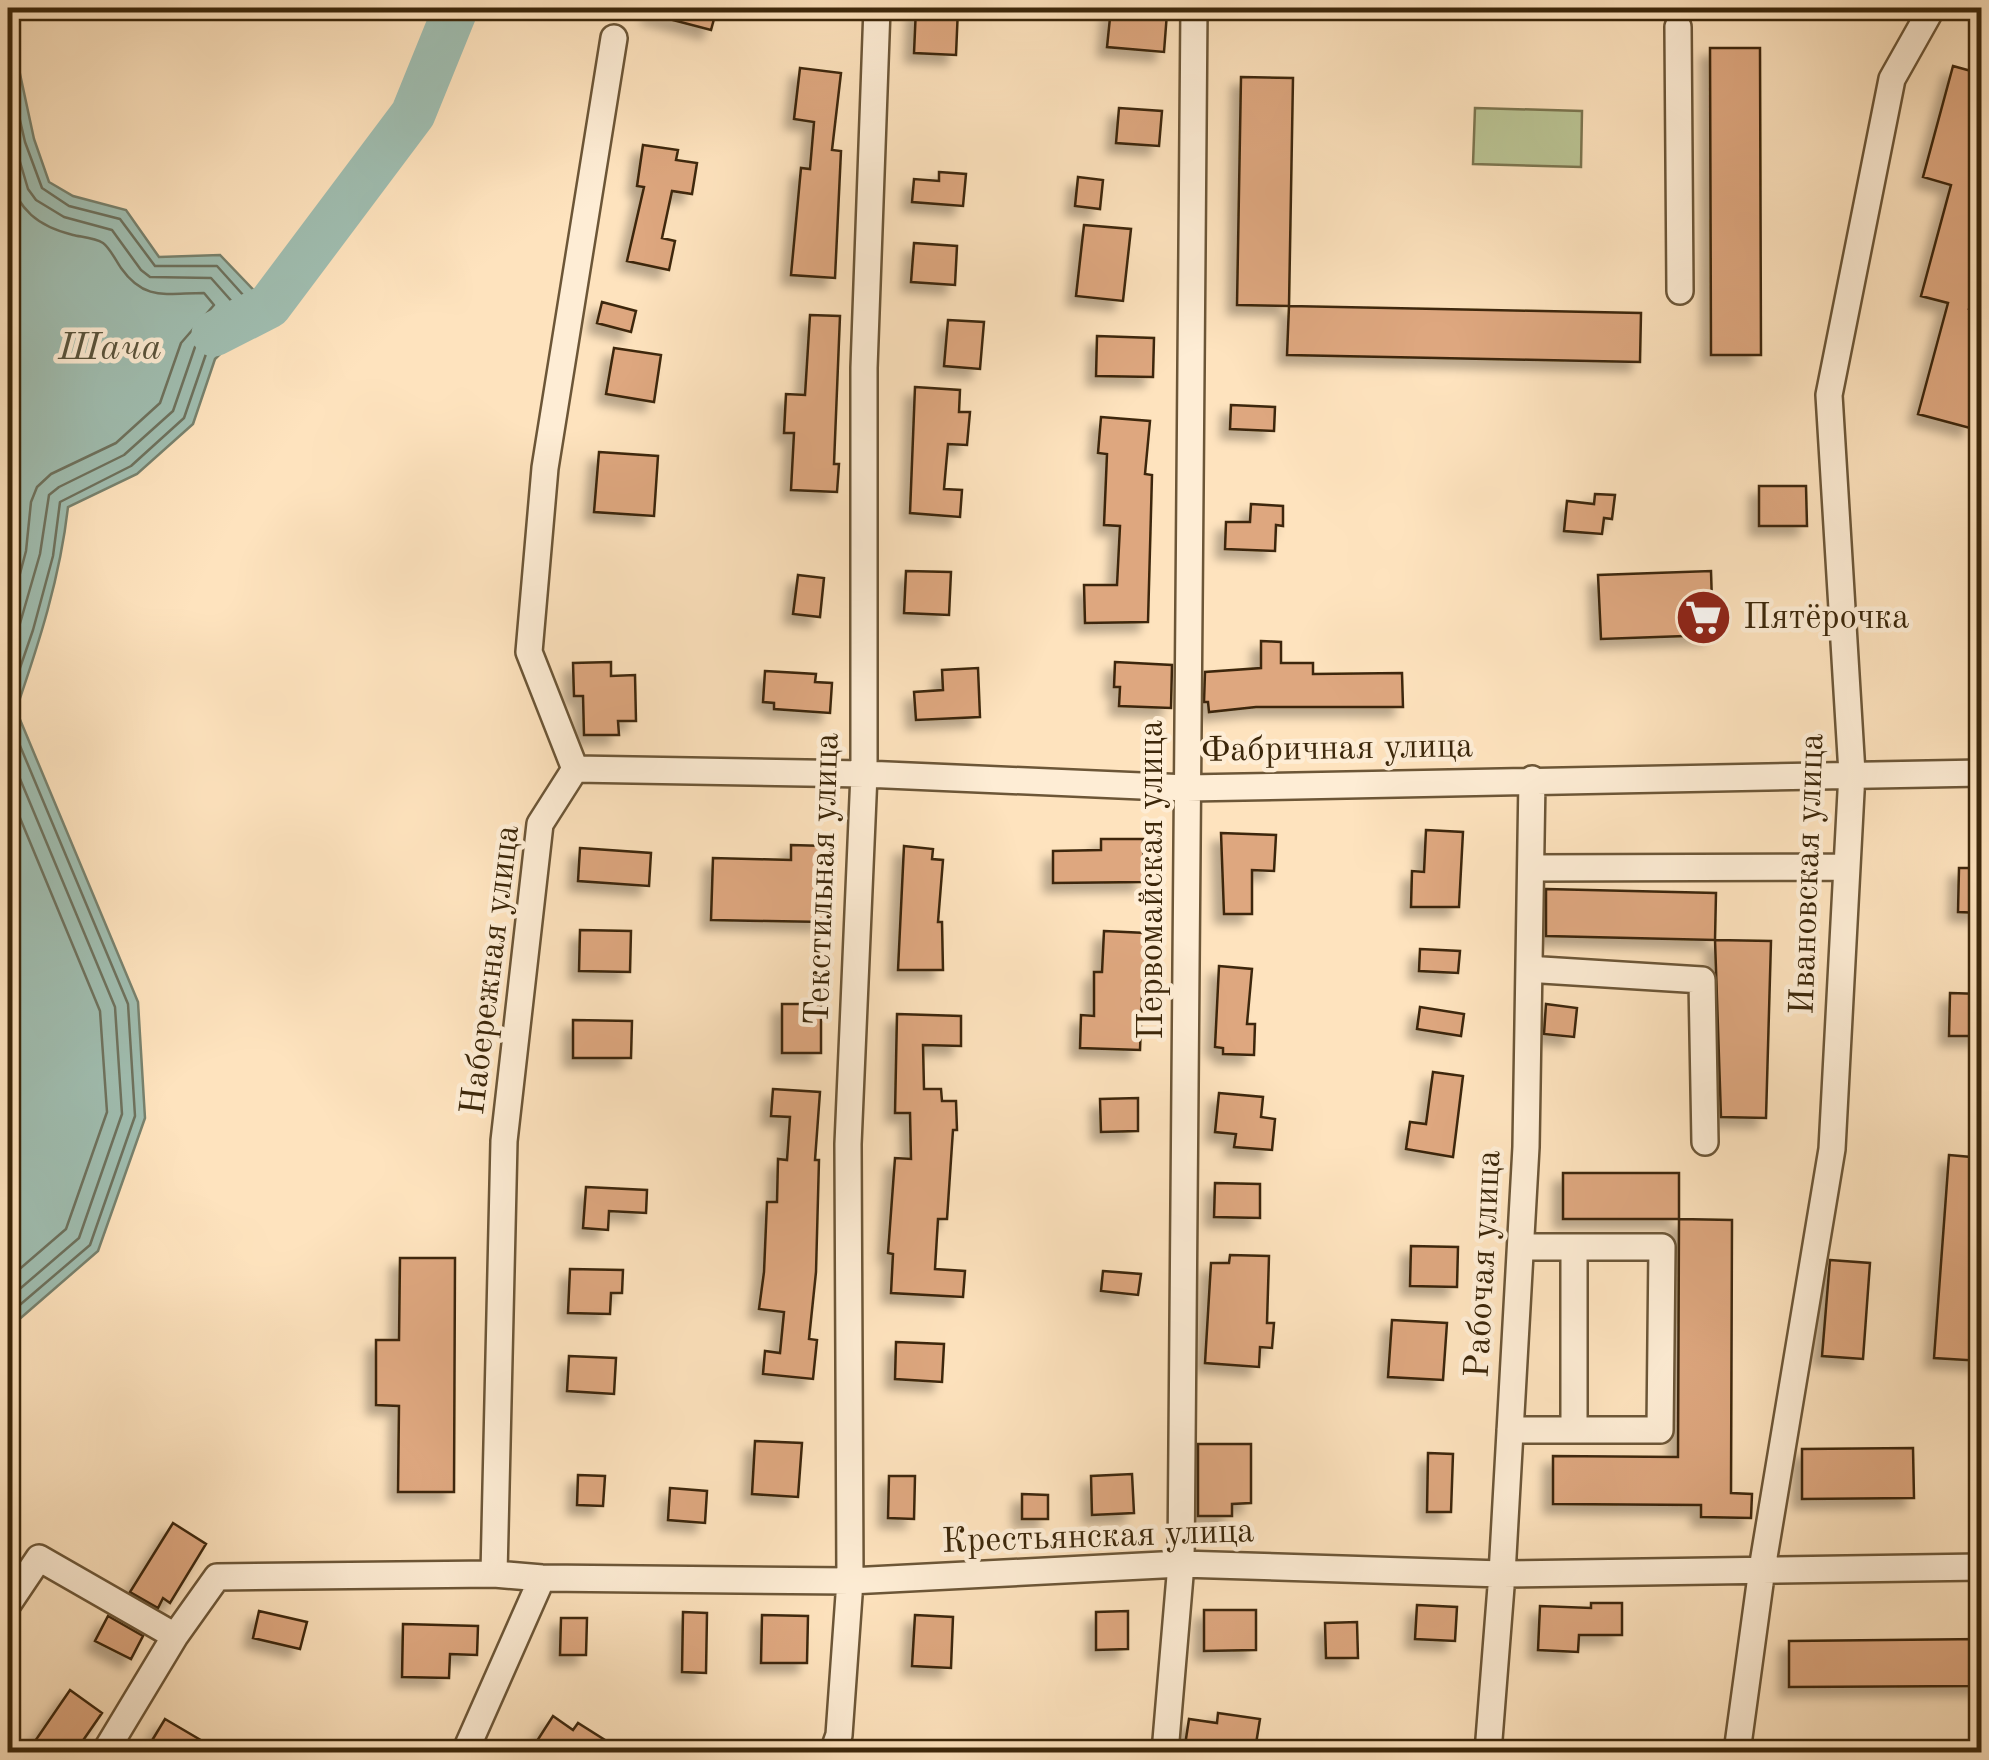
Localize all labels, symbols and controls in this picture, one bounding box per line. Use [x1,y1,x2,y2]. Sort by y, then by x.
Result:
water label: Шача [57,330,162,368]
supermarket icon: Пятёрочка [1674,588,1734,648]
place label: Пятёрочка [1743,601,1909,636]
street label: Первомайская улица [1135,720,1170,1040]
street label: Фабричная улица [1200,729,1474,769]
street label: Текстильная улица [800,732,846,1026]
street label: Ивановская улица [1786,732,1830,1016]
street label: Набережная улица [456,823,526,1117]
street label: Рабочая улица [1461,1149,1507,1379]
street label: Крестьянская улица [941,1514,1255,1560]

